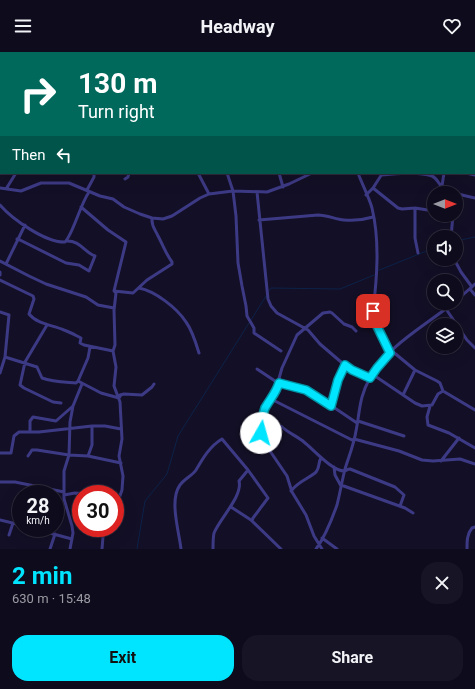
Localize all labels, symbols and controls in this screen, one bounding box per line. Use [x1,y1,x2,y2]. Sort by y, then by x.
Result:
icon: menu [12,15,34,37]
icon: heart [441,15,463,37]
text: Headway [201,16,274,37]
text: 130 m [78,67,157,100]
icon: right [12,68,64,120]
text: Turn right [78,101,155,122]
icon: left [53,144,75,166]
text: Then [12,146,45,164]
north arrow [427,186,463,222]
map controls [427,186,463,354]
button: sound [427,230,463,266]
button: search [427,274,463,310]
pin [356,294,390,328]
icon: arrive [362,300,384,322]
button: layers [427,318,463,354]
position arrow [240,412,282,454]
speed limit sign: 30 [72,485,124,537]
text: 28 [27,494,49,518]
text: km/h [26,515,50,526]
text: 2 min [12,562,72,590]
button: close [421,562,463,604]
text: 630 m · 15:48 [12,591,91,606]
button: Exit [12,635,234,681]
button: Share [242,635,463,681]

